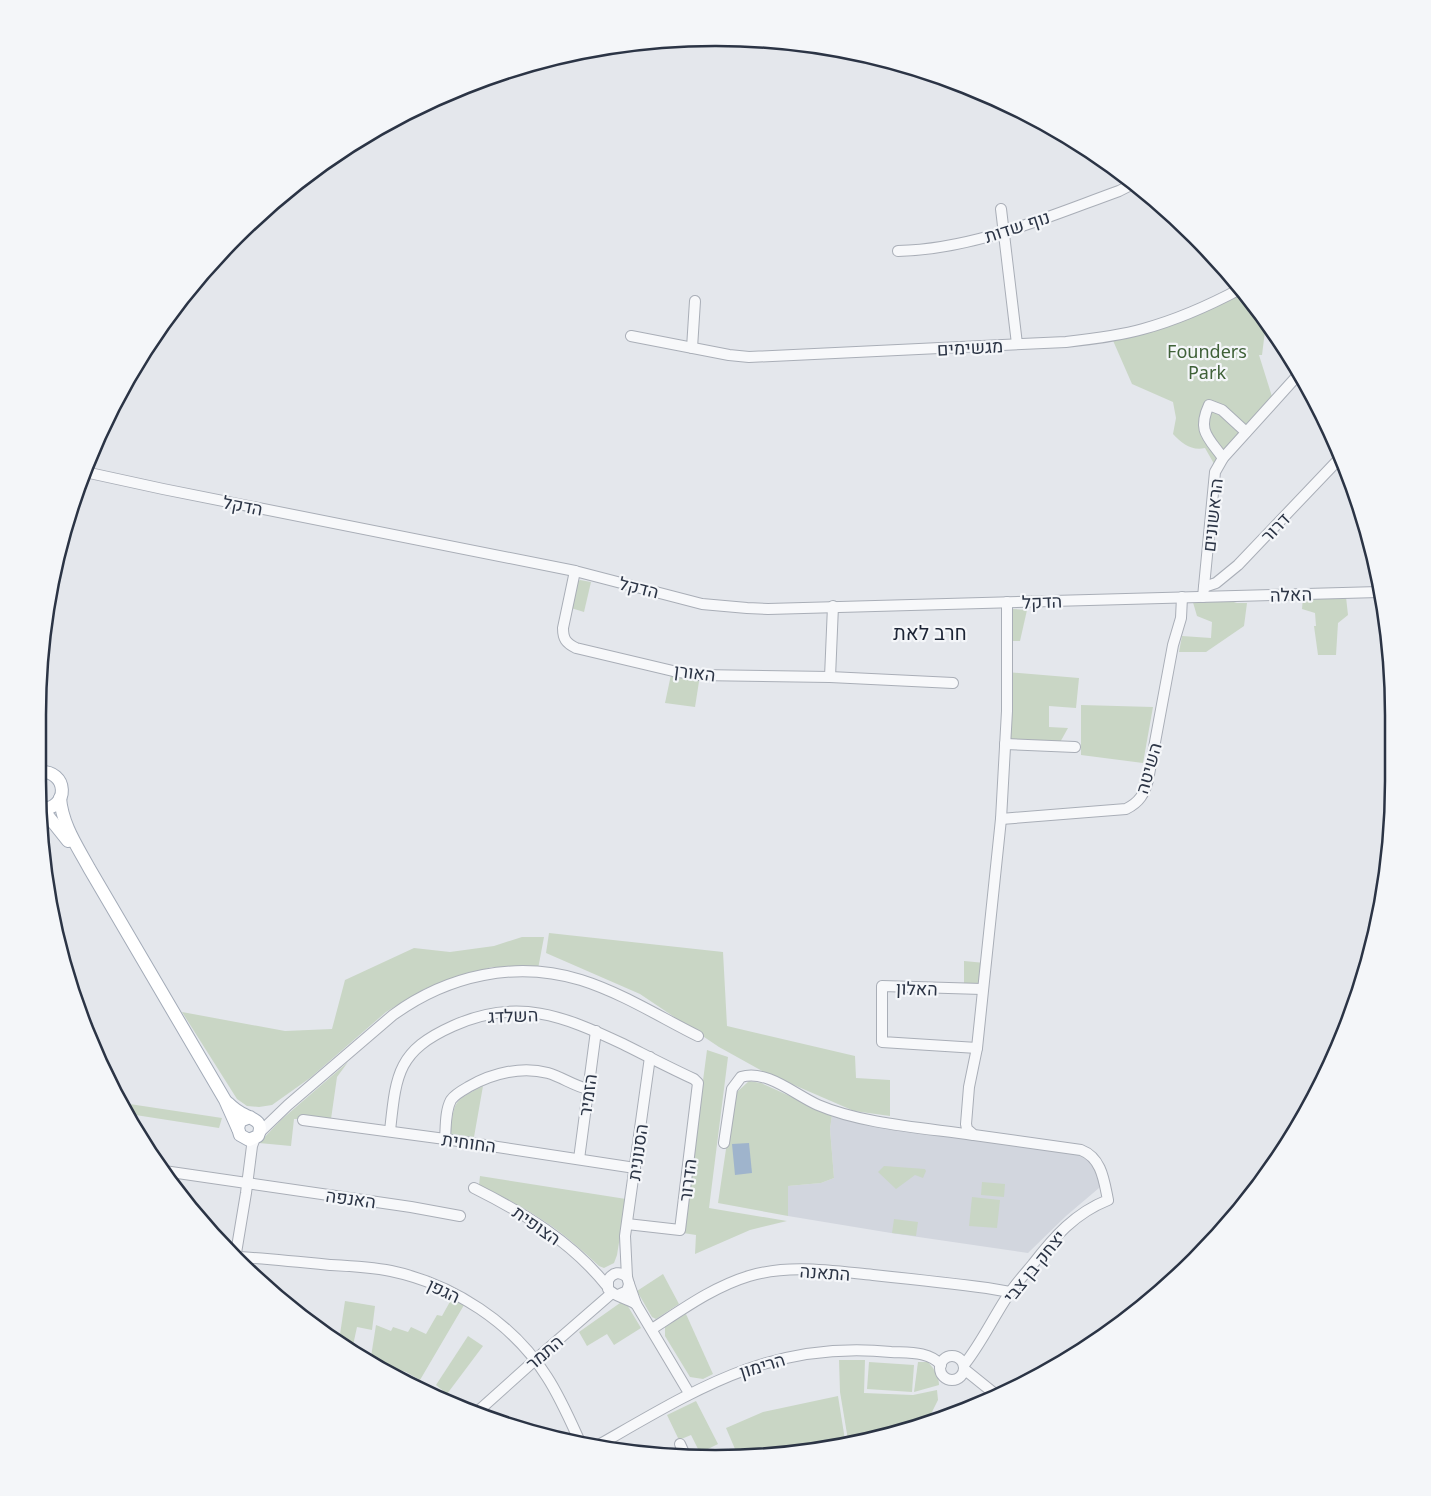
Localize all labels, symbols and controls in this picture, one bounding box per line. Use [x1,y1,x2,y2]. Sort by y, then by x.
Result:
street label: נוף שדות [981,204,1053,248]
street label: מגשימים [936,333,1004,361]
park label: Founders Park [1167,339,1247,384]
street label: הראשונים [1196,477,1228,553]
street label: הדקל [221,489,265,521]
street label: דרור [1255,507,1295,547]
street label: הדקל [616,570,662,604]
street label: האלה [1270,581,1312,607]
street label: הדקל [1021,588,1063,614]
district label: חרב לאת [893,619,967,646]
street label: האורן [673,658,717,686]
street label: השיטה [1129,740,1167,796]
street label: האלון [896,975,938,1001]
street label: השלדג [487,1002,539,1028]
street label: הזמיר [572,1072,602,1118]
street label: הסנונית [621,1122,653,1182]
street label: החוחית [440,1126,498,1158]
street label: הדרור [672,1157,702,1203]
street label: האנפה [324,1183,378,1213]
street label: הצופית [508,1200,566,1250]
street label: יצחק בן צבי [998,1225,1070,1307]
street label: התאנה [799,1258,851,1286]
street label: הגפן [424,1272,464,1308]
street label: התמר [520,1329,568,1375]
street label: הרימון [736,1347,788,1383]

